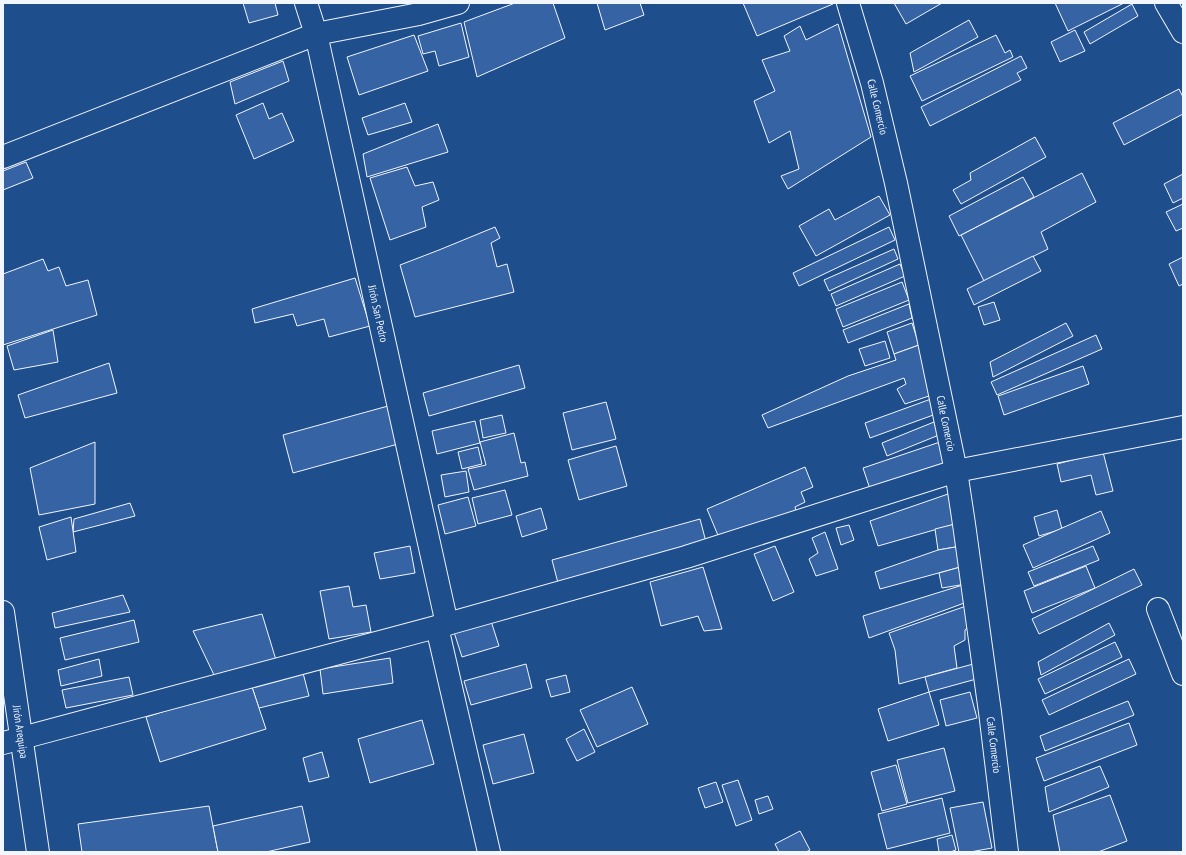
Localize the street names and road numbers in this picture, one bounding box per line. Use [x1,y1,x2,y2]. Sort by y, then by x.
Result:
street label: Calle Comercio [864,77,891,136]
street label: Jirón San Pedro [365,283,391,344]
street label: Calle Comercio [933,394,959,453]
street label: Jirón Arequipa [10,703,31,759]
street label: Calle Comercio [984,716,1004,774]

